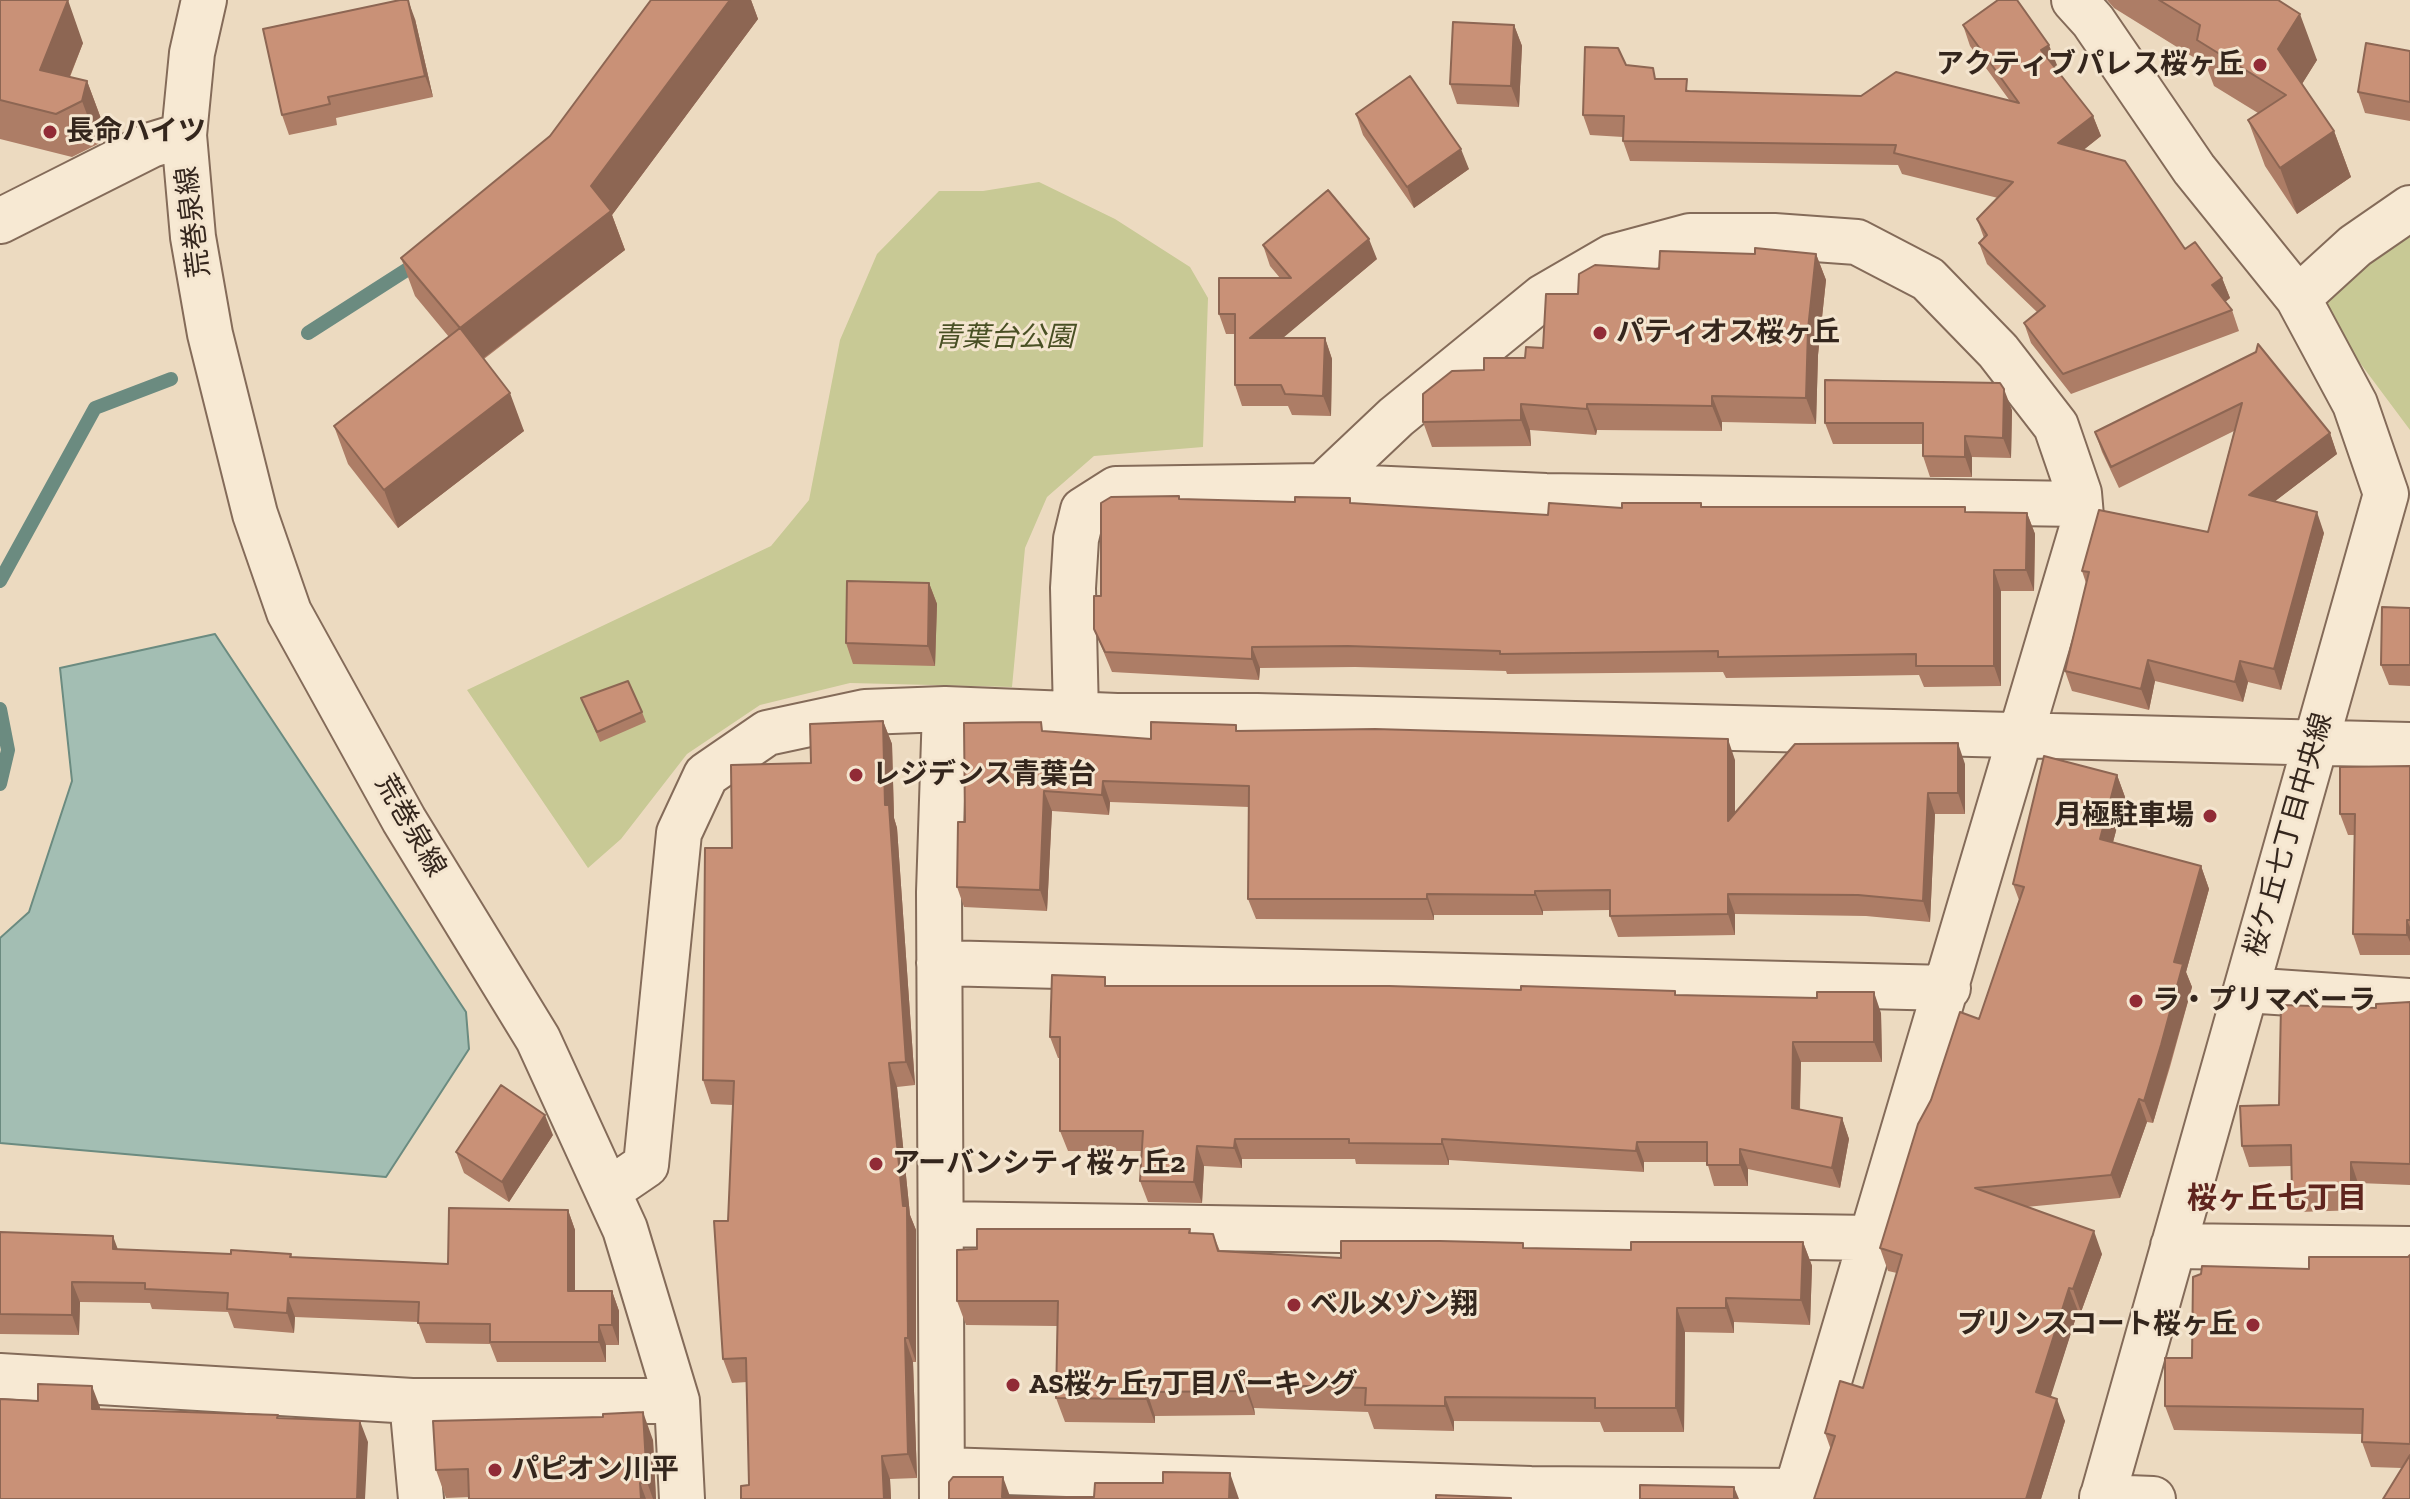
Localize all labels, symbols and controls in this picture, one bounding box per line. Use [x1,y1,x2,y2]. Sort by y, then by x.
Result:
place label: アクティブパレス桜ヶ丘 [1936,48,2244,82]
marker: アクティブパレス桜ヶ丘 [2251,56,2269,74]
place label: 長命ハイツ [66,115,206,149]
marker: 長命ハイツ [41,123,59,141]
street label: 荒巻泉線 [171,164,217,280]
place label: パティオス桜ヶ丘 [1616,316,1840,350]
park label: 青葉台公園 [934,321,1074,355]
marker: パティオス桜ヶ丘 [1591,324,1609,342]
street label: 桜ケ丘七丁目中央線 [2238,709,2340,961]
place label: レジデンス青葉台 [872,758,1096,792]
marker: レジデンス青葉台 [847,766,865,784]
street label: 荒巻泉線 [367,769,453,883]
place label: 月極駐車場 [2054,799,2194,833]
marker: 月極駐車場 [2201,807,2219,825]
place label: ラ・プリマベーラ [2152,984,2376,1018]
marker: ラ・プリマベーラ [2127,992,2145,1010]
place label: アーバンシティ桜ヶ丘2 [892,1147,1185,1181]
marker: アーバンシティ桜ヶ丘2 [867,1155,885,1173]
district label: 桜ヶ丘七丁目 [2187,1181,2367,1217]
place label: ベルメゾン翔 [1310,1288,1478,1322]
marker: ベルメゾン翔 [1285,1296,1303,1314]
place label: プリンスコート桜ヶ丘 [1957,1308,2237,1342]
marker: プリンスコート桜ヶ丘 [2244,1316,2262,1334]
place label: AS桜ヶ丘7丁目パーキング [1029,1368,1358,1402]
marker: AS桜ヶ丘7丁目パーキング [1004,1376,1022,1394]
place label: パピオン川平 [511,1453,679,1487]
marker: パピオン川平 [486,1461,504,1479]

